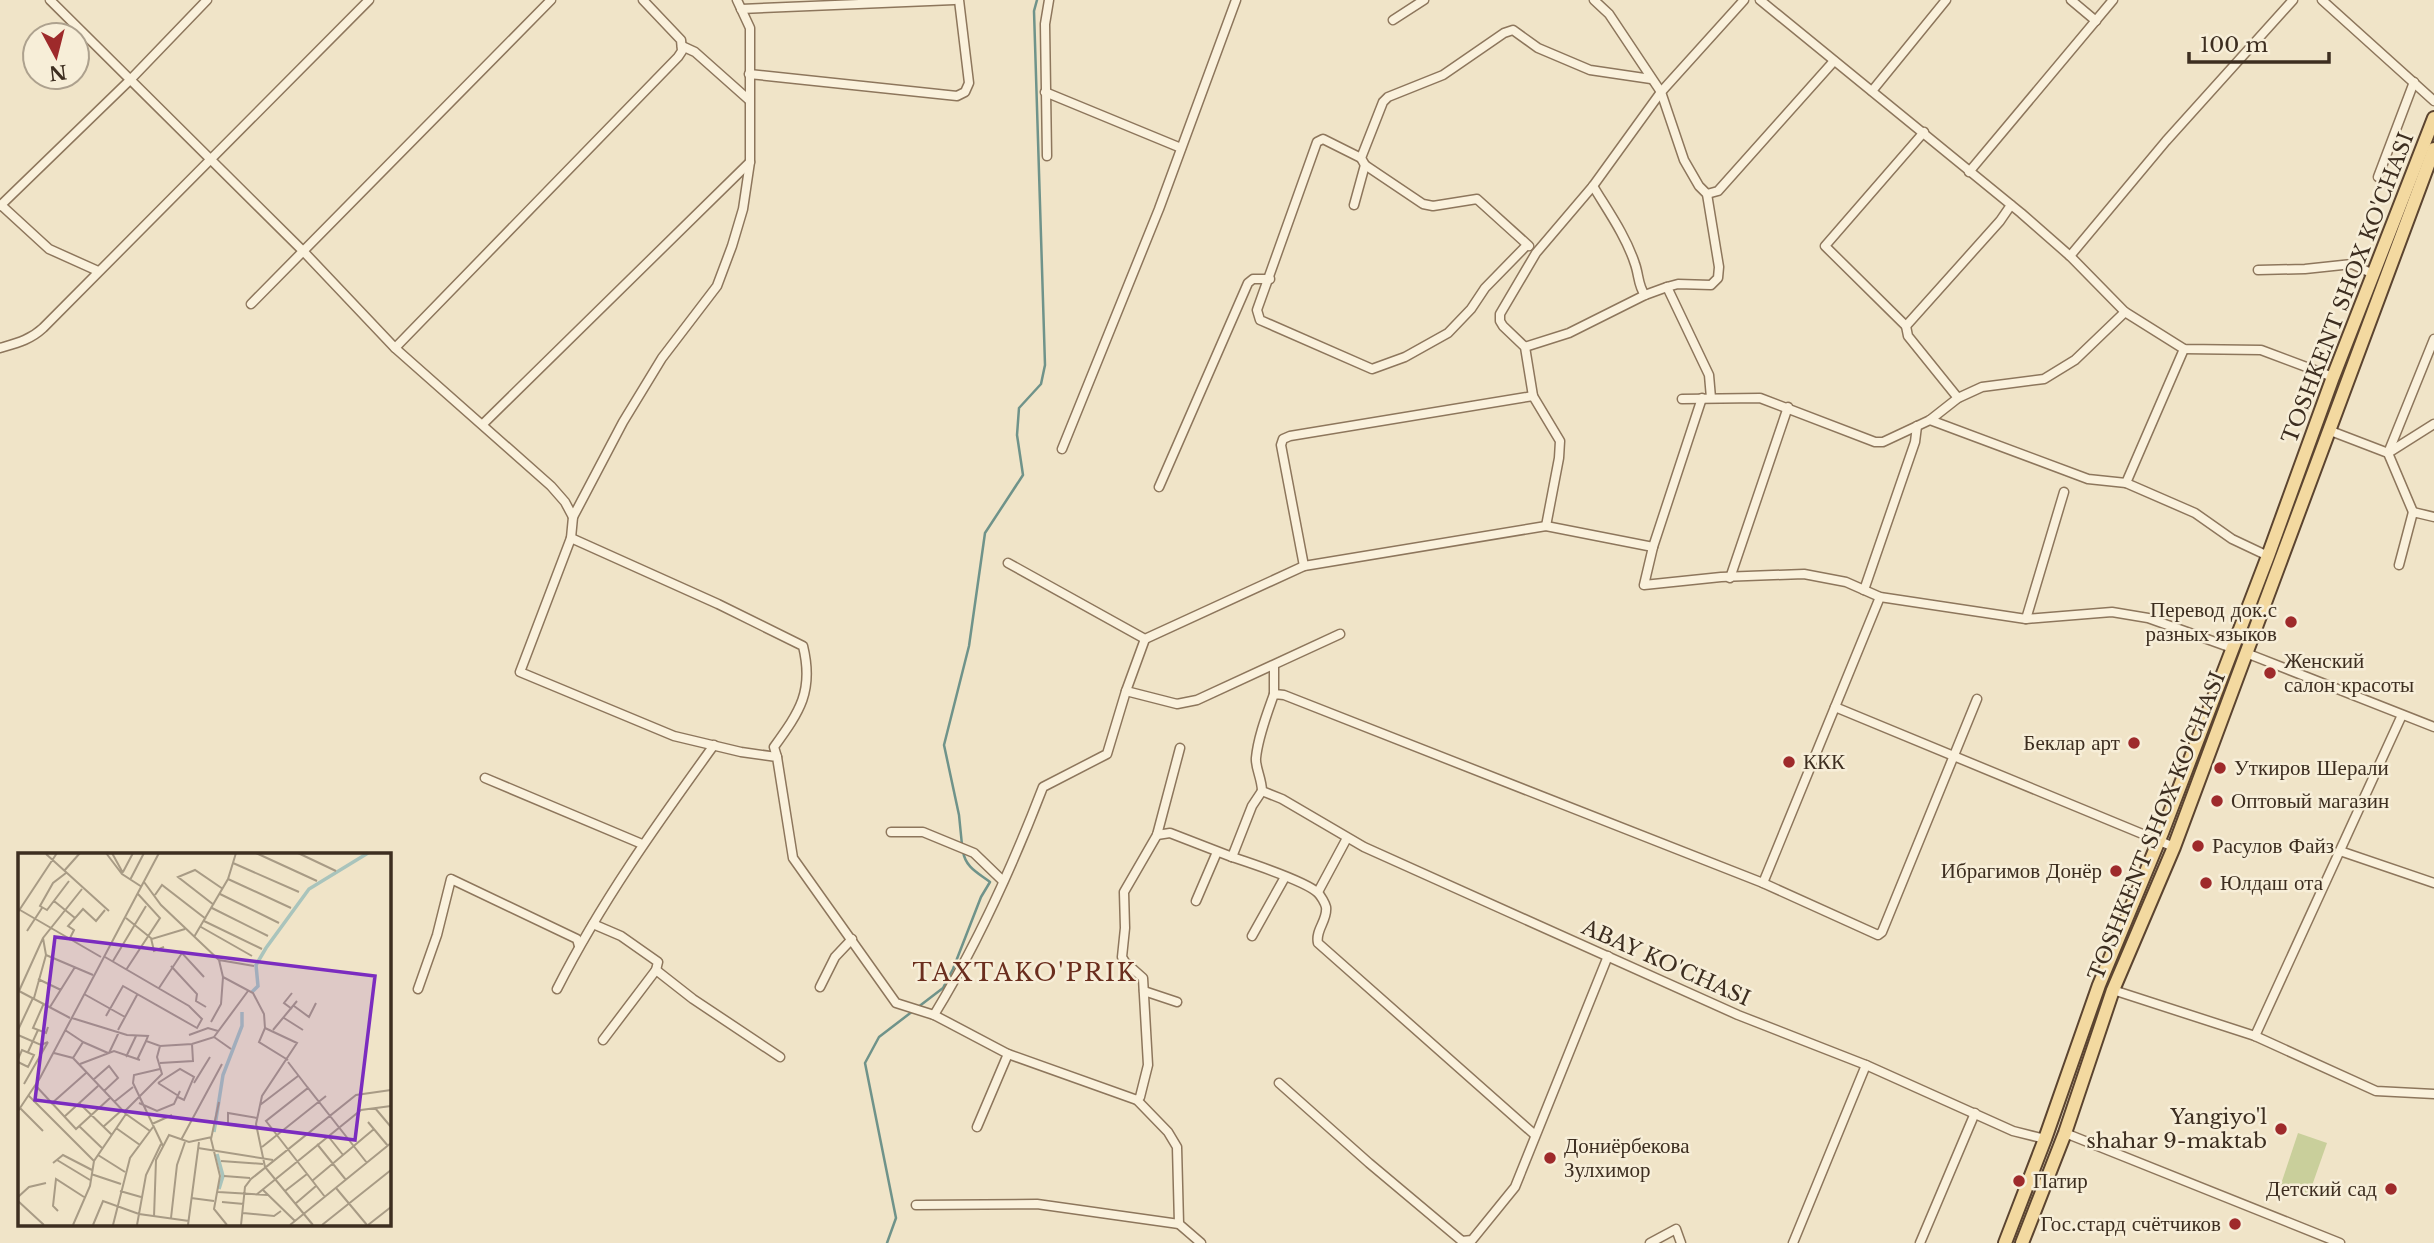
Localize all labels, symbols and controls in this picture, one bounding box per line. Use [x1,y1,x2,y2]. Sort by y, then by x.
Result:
north arrow [21,21,91,91]
scale bar [2189,21,2329,65]
text: 100 m [2200,32,2268,58]
text: N [48,60,68,85]
street label: TOSHKENT SHOX KO'CHASI [2277,129,2419,447]
place label: Перевод док.с разных языков [2145,597,2277,647]
marker: Перевод док.с разных языков [2283,614,2299,630]
place label: Женский салон красоты [2284,648,2414,698]
marker: Женский салон красоты [2262,665,2278,681]
street label: TOSHKENT SHOX KO'CHASI [2083,668,2231,984]
place label: Беклар арт [2023,730,2120,756]
marker: Беклар арт [2126,735,2142,751]
place label: ККК [1803,749,1846,775]
marker: ККК [1781,754,1797,770]
place label: Уткиров Шерали [2234,755,2389,781]
marker: Уткиров Шерали [2212,760,2228,776]
place label: Оптовый магазин [2231,788,2389,814]
marker: Оптовый магазин [2209,793,2225,809]
place label: Расулов Файз [2212,833,2334,859]
marker: Расулов Файз [2190,838,2206,854]
inset map [18,853,390,1226]
place label: Ибрагимов Донёр [1941,858,2102,884]
marker: Ибрагимов Донёр [2108,863,2124,879]
place label: Юлдаш ота [2220,870,2324,896]
marker: Юлдаш ота [2198,875,2214,891]
street label: ABAY KO'CHASI [1577,914,1754,1012]
district label: TAXTAKO'PRIK [912,958,1138,987]
place label: Yangiyo'l shahar 9-maktab [2086,1104,2267,1154]
marker: Yangiyo'l shahar 9-maktab [2273,1121,2289,1137]
place label: Дониёрбекова Зулхимор [1564,1133,1690,1183]
marker: Дониёрбекова Зулхимор [1542,1150,1558,1166]
place label: Патир [2033,1168,2088,1194]
marker: Патир [2011,1173,2027,1189]
place label: Детский сад [2266,1176,2377,1202]
marker: Детский сад [2383,1181,2399,1197]
place label: Гос.стард счётчиков [2040,1211,2221,1237]
marker: Гос.стард счётчиков [2227,1216,2243,1232]

